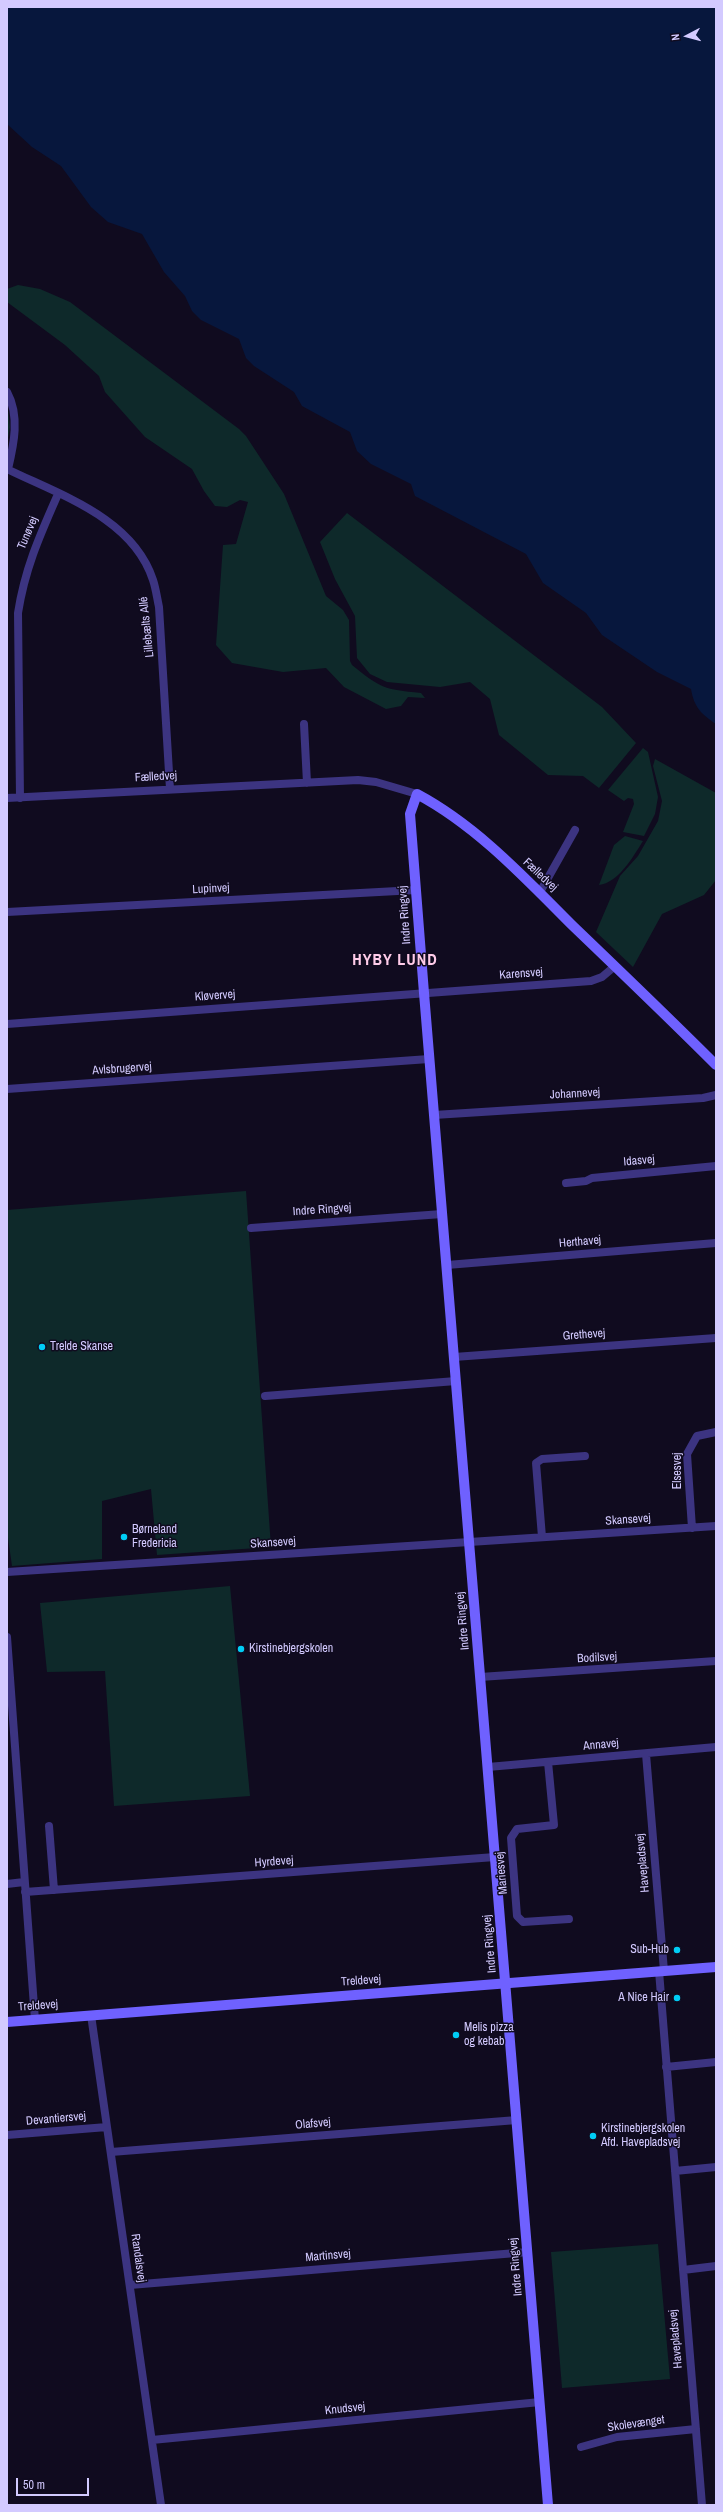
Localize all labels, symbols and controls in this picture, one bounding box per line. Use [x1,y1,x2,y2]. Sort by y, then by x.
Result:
north arrow [667,16,707,56]
text: N [668,33,682,41]
street label: Tunøvej [15,514,41,552]
street label: Lillebælts Allé [137,596,157,658]
street label: Fælledvej [135,769,177,785]
street label: Fælledvej [520,855,560,895]
street label: Lupinvej [192,881,230,897]
street label: Indre Ringvej [396,885,414,945]
district label: HYBY LUND [352,951,438,971]
street label: Karensvej [499,965,543,983]
street label: Kløvervej [194,987,236,1005]
street label: Avlsbrugervej [92,1060,152,1078]
street label: Johannevej [549,1085,601,1103]
street label: Idasvej [623,1152,655,1170]
street label: Indre Ringvej [292,1201,352,1219]
street label: Herthavej [558,1233,602,1251]
street label: Grethevej [562,1326,606,1344]
place label: Trelde Skanse [50,1340,113,1354]
marker: Trelde Skanse [37,1342,47,1352]
street label: Elsesvej [671,1453,685,1489]
street label: Skansevej [605,1511,651,1529]
place label: Børneland Fredericia [132,1523,177,1551]
marker: Børneland Fredericia [119,1532,129,1542]
street label: Skansevej [250,1534,296,1552]
street label: Indre Ringvej [453,1591,473,1651]
place label: Kirstinebjergskolen [249,1642,333,1656]
marker: Kirstinebjergskolen [236,1644,246,1654]
street label: Bodilsvej [577,1650,617,1666]
street label: Annavej [583,1736,619,1754]
street label: Havepladsvej [633,1833,653,1893]
street label: Mariesvej [493,1851,511,1895]
street label: Hyrdevej [254,1853,294,1871]
street label: Indre Ringvej [480,1914,500,1974]
place label: Sub-Hub [630,1943,669,1957]
marker: Sub-Hub [672,1945,682,1955]
street label: Treldevej [340,1972,382,1990]
place label: A Nice Hair [618,1991,669,2005]
marker: A Nice Hair [672,1993,682,2003]
street label: Treldevej [17,1997,59,2015]
place label: Melis pizza og kebab [464,2021,514,2049]
marker: Melis pizza og kebab [451,2030,461,2040]
street label: Devantiersvej [25,2109,87,2129]
street label: Olafsvej [295,2115,331,2133]
place label: Kirstinebjergskolen Afd. Havepladsvej [601,2122,685,2150]
marker: Kirstinebjergskolen Afd. Havepladsvej [588,2131,598,2141]
street label: Randalsvej [127,2233,149,2283]
street label: Indre Ringvej [506,2237,526,2297]
street label: Martinsvej [305,2247,351,2265]
street label: Havepladsvej [666,2309,686,2369]
street label: Knudsvej [324,2400,366,2418]
street label: Skolevænget [607,2413,665,2435]
scale bar [18,2470,91,2496]
text: 50 m [23,2477,45,2493]

